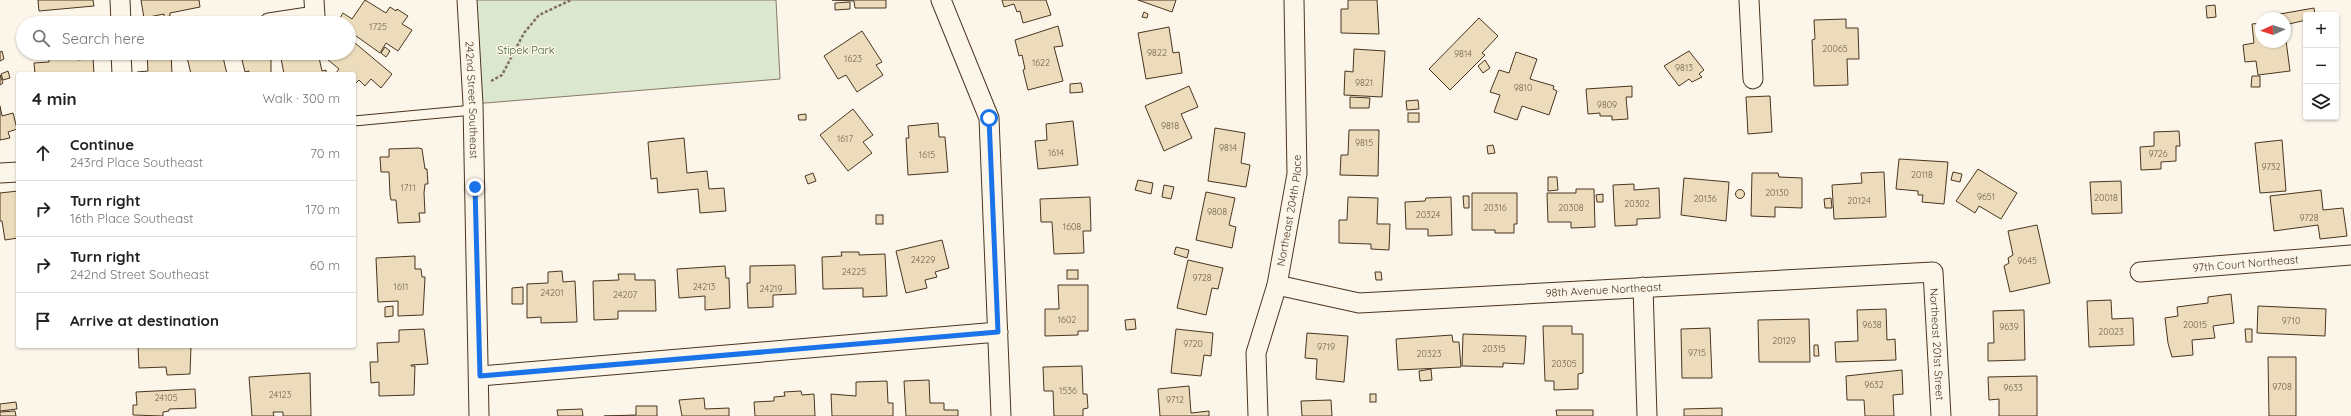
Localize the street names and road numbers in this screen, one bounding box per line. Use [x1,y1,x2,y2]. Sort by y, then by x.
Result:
street label: 242nd Street Southeast [462,41,481,159]
street label: Northeast 204th Place [1274,154,1304,267]
street label: 97th Court Northeast [2192,252,2299,275]
street label: 98th Avenue Northeast [1545,280,1662,300]
street label: Northeast 201st Street [1927,288,1947,401]

